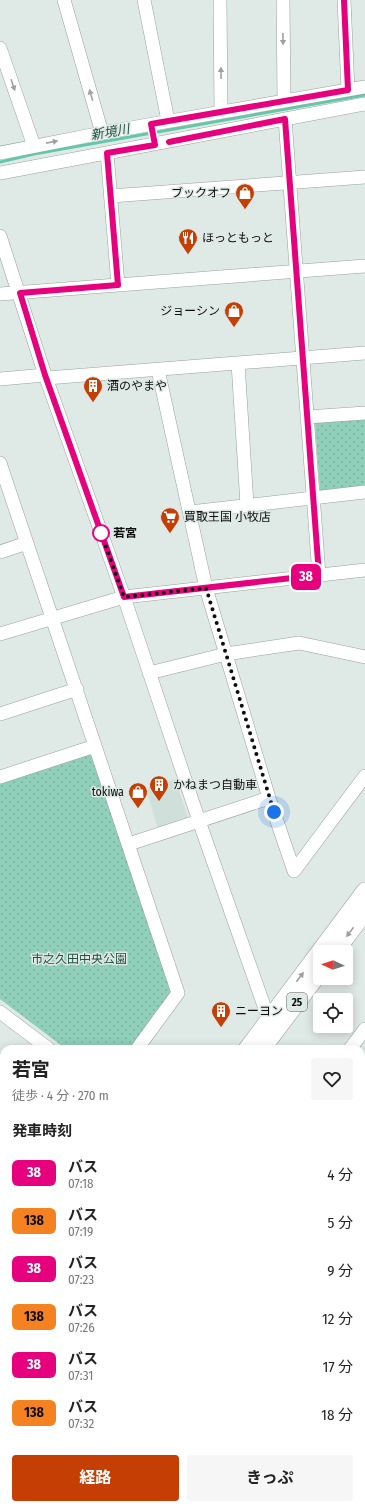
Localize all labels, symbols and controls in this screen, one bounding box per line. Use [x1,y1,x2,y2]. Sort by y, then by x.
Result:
one-way arrow [280,33,287,45]
one-way arrow [218,66,224,79]
one-way arrow [10,80,16,92]
one-way arrow [88,89,94,101]
water label: 新境川 [89,121,132,143]
one-way arrow [46,139,58,145]
shop icon: ブックオフ [234,182,256,210]
place label: ブックオフ [171,186,231,200]
restaurant icon: ほっともっと [177,227,199,255]
place label: ほっともっと [202,231,274,245]
shop icon: ジョーシン [223,300,245,328]
place label: ジョーシン [160,304,220,318]
building icon: 酒のやまや [82,375,104,403]
place label: 酒のやまや [107,379,167,393]
supermarket icon: 買取王国 小牧店 [159,506,181,534]
place label: 買取王国 小牧店 [184,510,271,524]
marker: 若宮 [92,524,110,542]
place label: 若宮 [113,526,137,540]
line badge: 38 [288,564,324,590]
text: 38 [299,568,313,585]
building icon: かねまつ自動車 [148,774,170,802]
place label: かねまつ自動車 [173,778,257,792]
shop icon: tokiwa [127,781,149,809]
place label: tokiwa [92,785,124,799]
your location [264,802,284,822]
one-way arrow [346,927,354,938]
north arrow [313,945,353,985]
map controls [313,945,353,1033]
park label: 市之久田中央公園 [31,952,127,966]
one-way arrow [296,972,305,983]
road number: 25 [287,993,307,1011]
button: locate [313,993,353,1033]
building icon: ニーヨン [210,1000,232,1028]
place label: ニーヨン [235,1004,283,1018]
text: 若宮 [12,1058,50,1081]
button: heart [311,1058,353,1100]
text: 徒歩 · 4 分 · 270 m [12,1088,109,1103]
text: 発車時刻 [12,1122,72,1140]
text: バス [68,1158,98,1176]
text: 38 [27,1164,41,1181]
text: 4 分 [327,1166,353,1184]
text: 07:18 [68,1176,94,1191]
text: バス [68,1206,98,1224]
text: 138 [24,1212,44,1229]
text: 5 分 [328,1214,353,1232]
text: 07:19 [68,1224,93,1239]
text: バス [68,1254,98,1272]
text: 38 [27,1260,41,1277]
text: 9 分 [327,1262,353,1280]
text: 07:23 [68,1272,94,1287]
text: バス [68,1302,98,1320]
text: 138 [24,1308,44,1325]
text: 12 分 [322,1310,353,1328]
text: 07:26 [68,1320,95,1335]
text: バス [68,1350,98,1368]
text: 38 [27,1356,41,1373]
text: 17 分 [323,1358,353,1376]
text: 07:31 [68,1368,93,1383]
text: バス [68,1398,98,1416]
text: 138 [24,1404,44,1421]
text: 18 分 [321,1406,353,1424]
text: 07:32 [68,1416,94,1431]
button: 経路 [12,1455,179,1501]
button: きっぷ [187,1455,353,1501]

